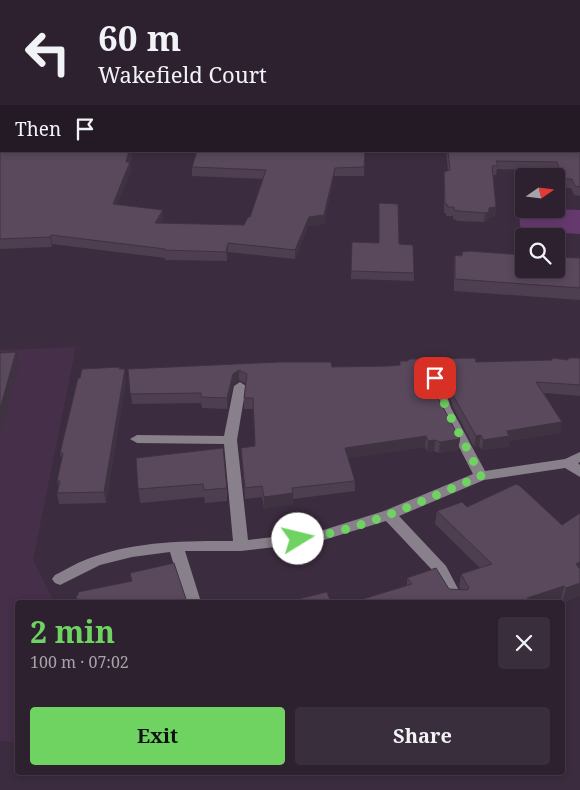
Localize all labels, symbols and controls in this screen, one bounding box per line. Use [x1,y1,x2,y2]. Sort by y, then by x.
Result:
text: 60 m [98,14,181,61]
icon: left [15,20,80,85]
text: Wakefield Court [98,59,267,89]
icon: arrive [71,115,99,143]
text: Then [15,116,61,142]
north arrow [515,168,565,218]
map controls [515,168,565,278]
button: search [515,228,565,278]
pin [414,357,456,399]
icon: arrive [421,364,449,392]
position arrow [271,512,323,564]
text: 2 min [30,611,115,652]
button: close [498,617,550,669]
text: 100 m · 07:02 [30,651,129,673]
button: Exit [30,707,285,765]
button: Share [295,707,550,765]

